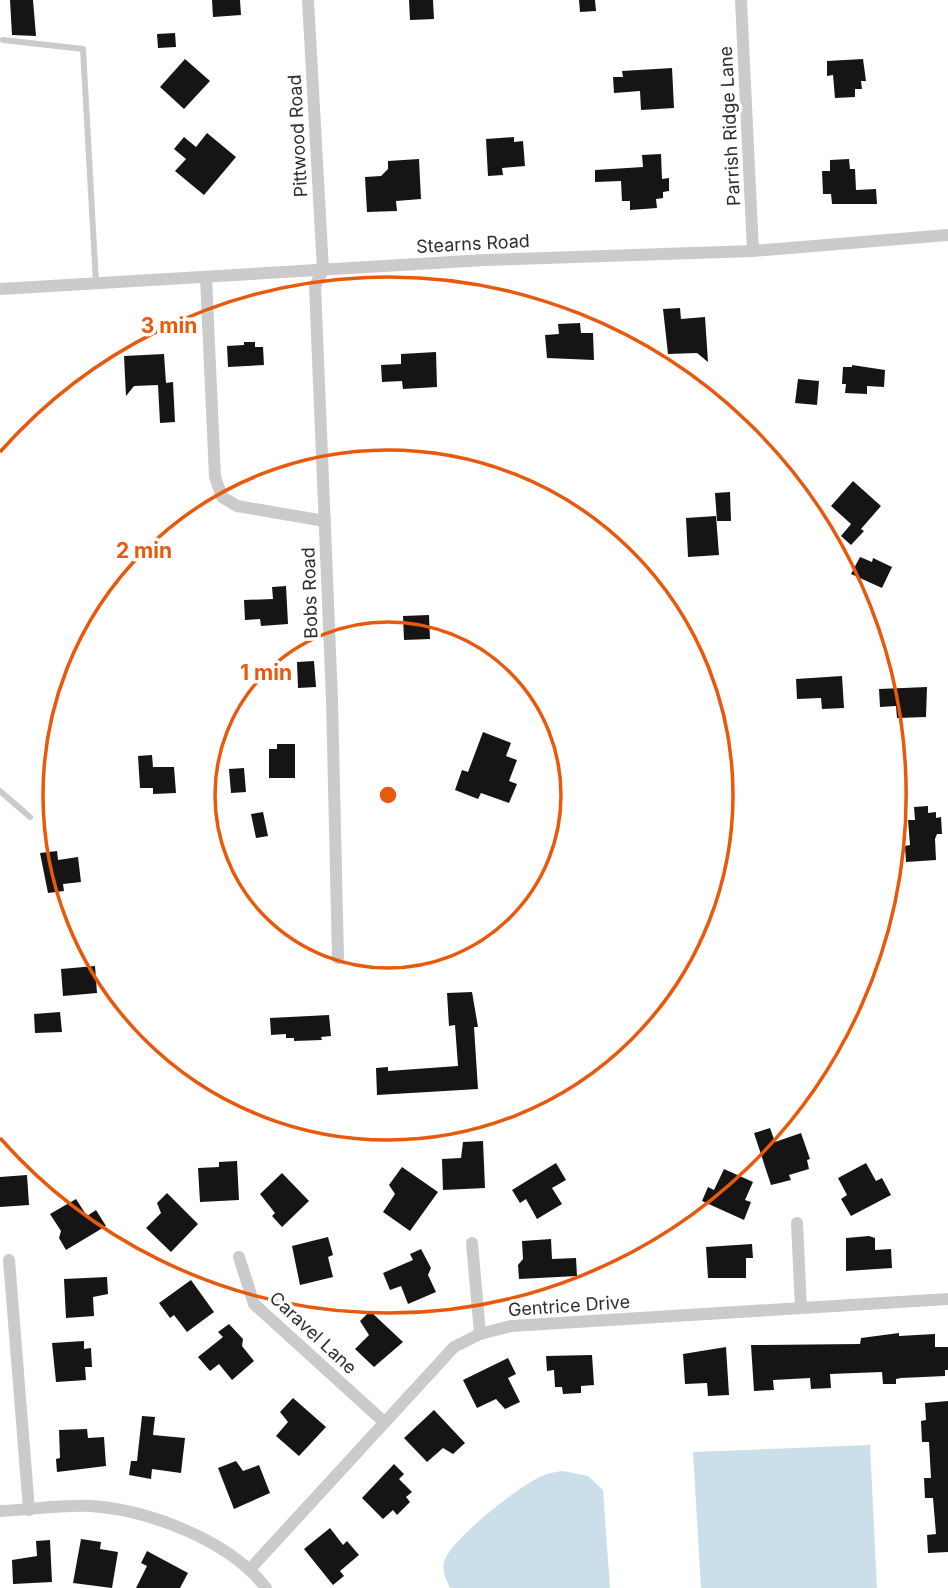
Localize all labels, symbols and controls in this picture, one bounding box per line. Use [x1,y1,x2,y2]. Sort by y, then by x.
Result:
street label: Parrish Ridge Lane [715,45,744,207]
street label: Pittwood Road [284,74,311,198]
street label: Stearns Road [416,230,530,257]
text: 3 min [141,313,197,338]
text: 2 min [116,538,172,563]
street label: Bobs Road [297,547,322,639]
text: 1 min [240,660,292,685]
centre of rings [376,783,400,807]
street label: Caravel Lane [266,1287,361,1378]
street label: Gentrice Drive [507,1291,631,1320]

